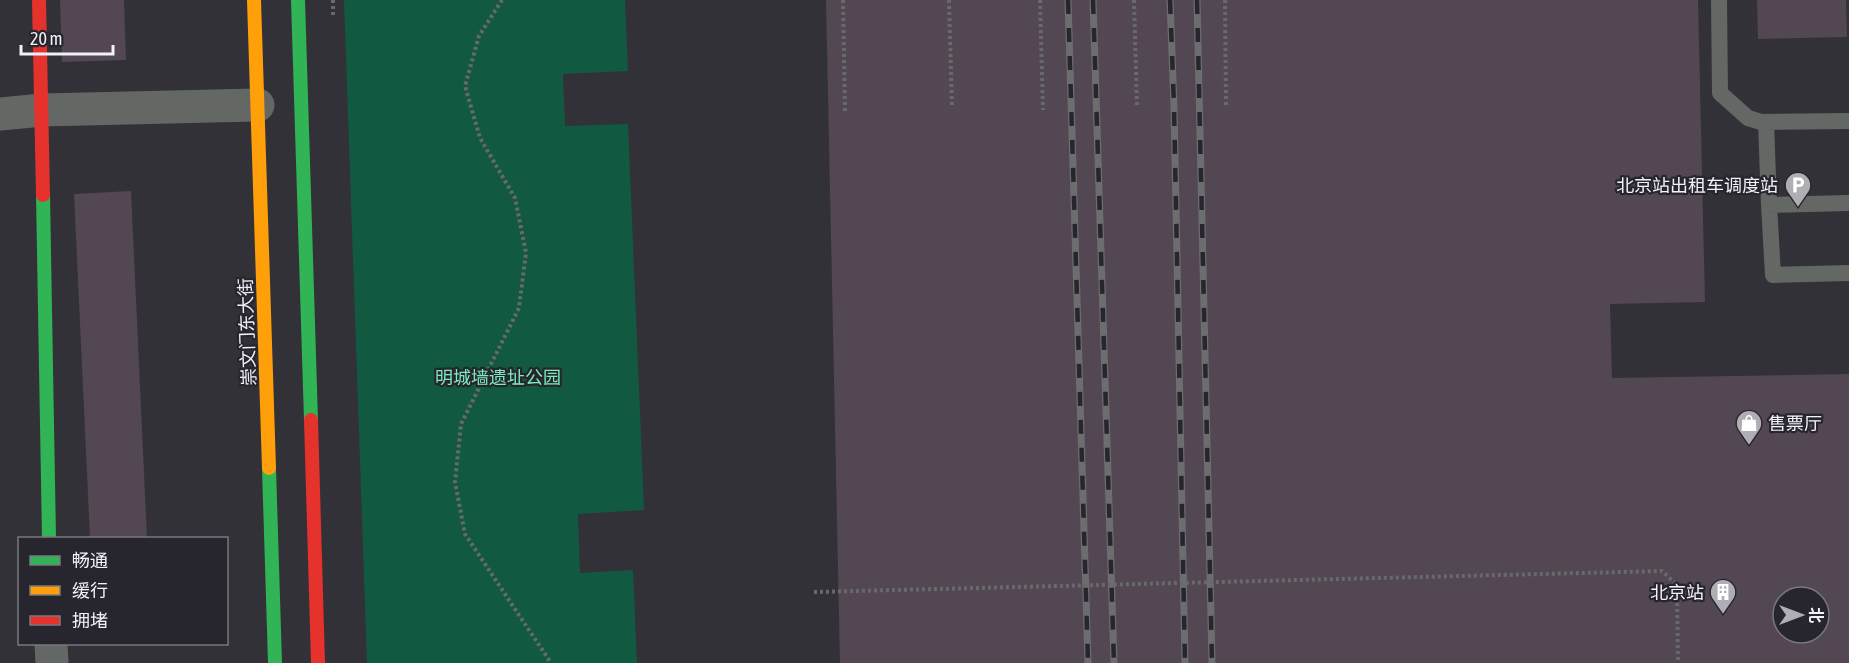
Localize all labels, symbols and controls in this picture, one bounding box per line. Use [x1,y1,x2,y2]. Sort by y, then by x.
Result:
scale bar [21,18,112,56]
text: 20 m [30,28,62,49]
parking icon: 北京站出租车调度站 [1783,170,1813,208]
place label: 北京站出租车调度站 [1616,175,1778,196]
street label: 崇文门东大街 [235,278,259,386]
park label: 明城墙遗址公园 [435,367,561,388]
shop icon: 售票厅 [1734,408,1764,446]
place label: 售票厅 [1768,413,1822,434]
legend [18,537,228,645]
text: 畅通 [72,550,108,571]
building icon: 北京站 [1708,577,1738,615]
text: 缓行 [72,580,108,601]
place label: 北京站 [1650,582,1704,603]
north arrow [1771,585,1831,645]
text: 北 [1807,607,1825,623]
text: 拥堵 [72,610,108,631]

